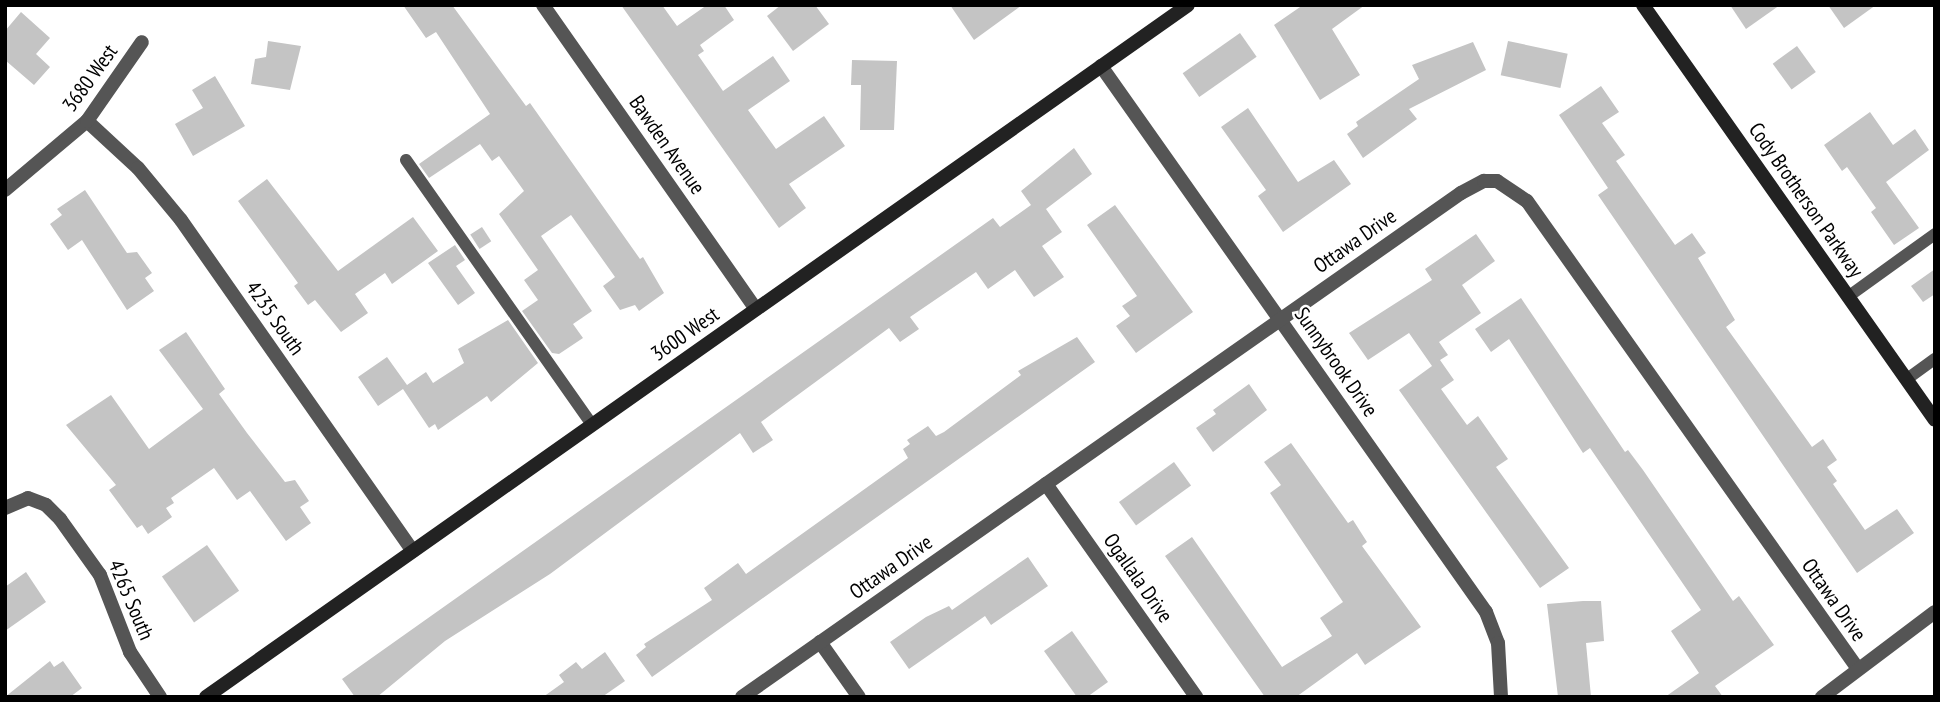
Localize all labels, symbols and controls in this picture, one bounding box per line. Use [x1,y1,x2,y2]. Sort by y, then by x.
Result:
street label: 3680 West [57,39,123,117]
street label: Bawden Avenue [624,91,710,199]
street label: Cody Brotherson Parkway [1743,118,1869,282]
street label: Ottawa Drive [1309,203,1401,279]
street label: 4235 South [240,276,310,360]
street label: 3600 West [646,302,724,366]
street label: Sunnybrook Drive [1289,302,1383,422]
street label: Ottawa Drive [845,529,937,605]
street label: Ogallala Drive [1098,529,1178,627]
street label: Ottawa Drive [1796,554,1872,646]
street label: 4265 South [103,556,159,644]

